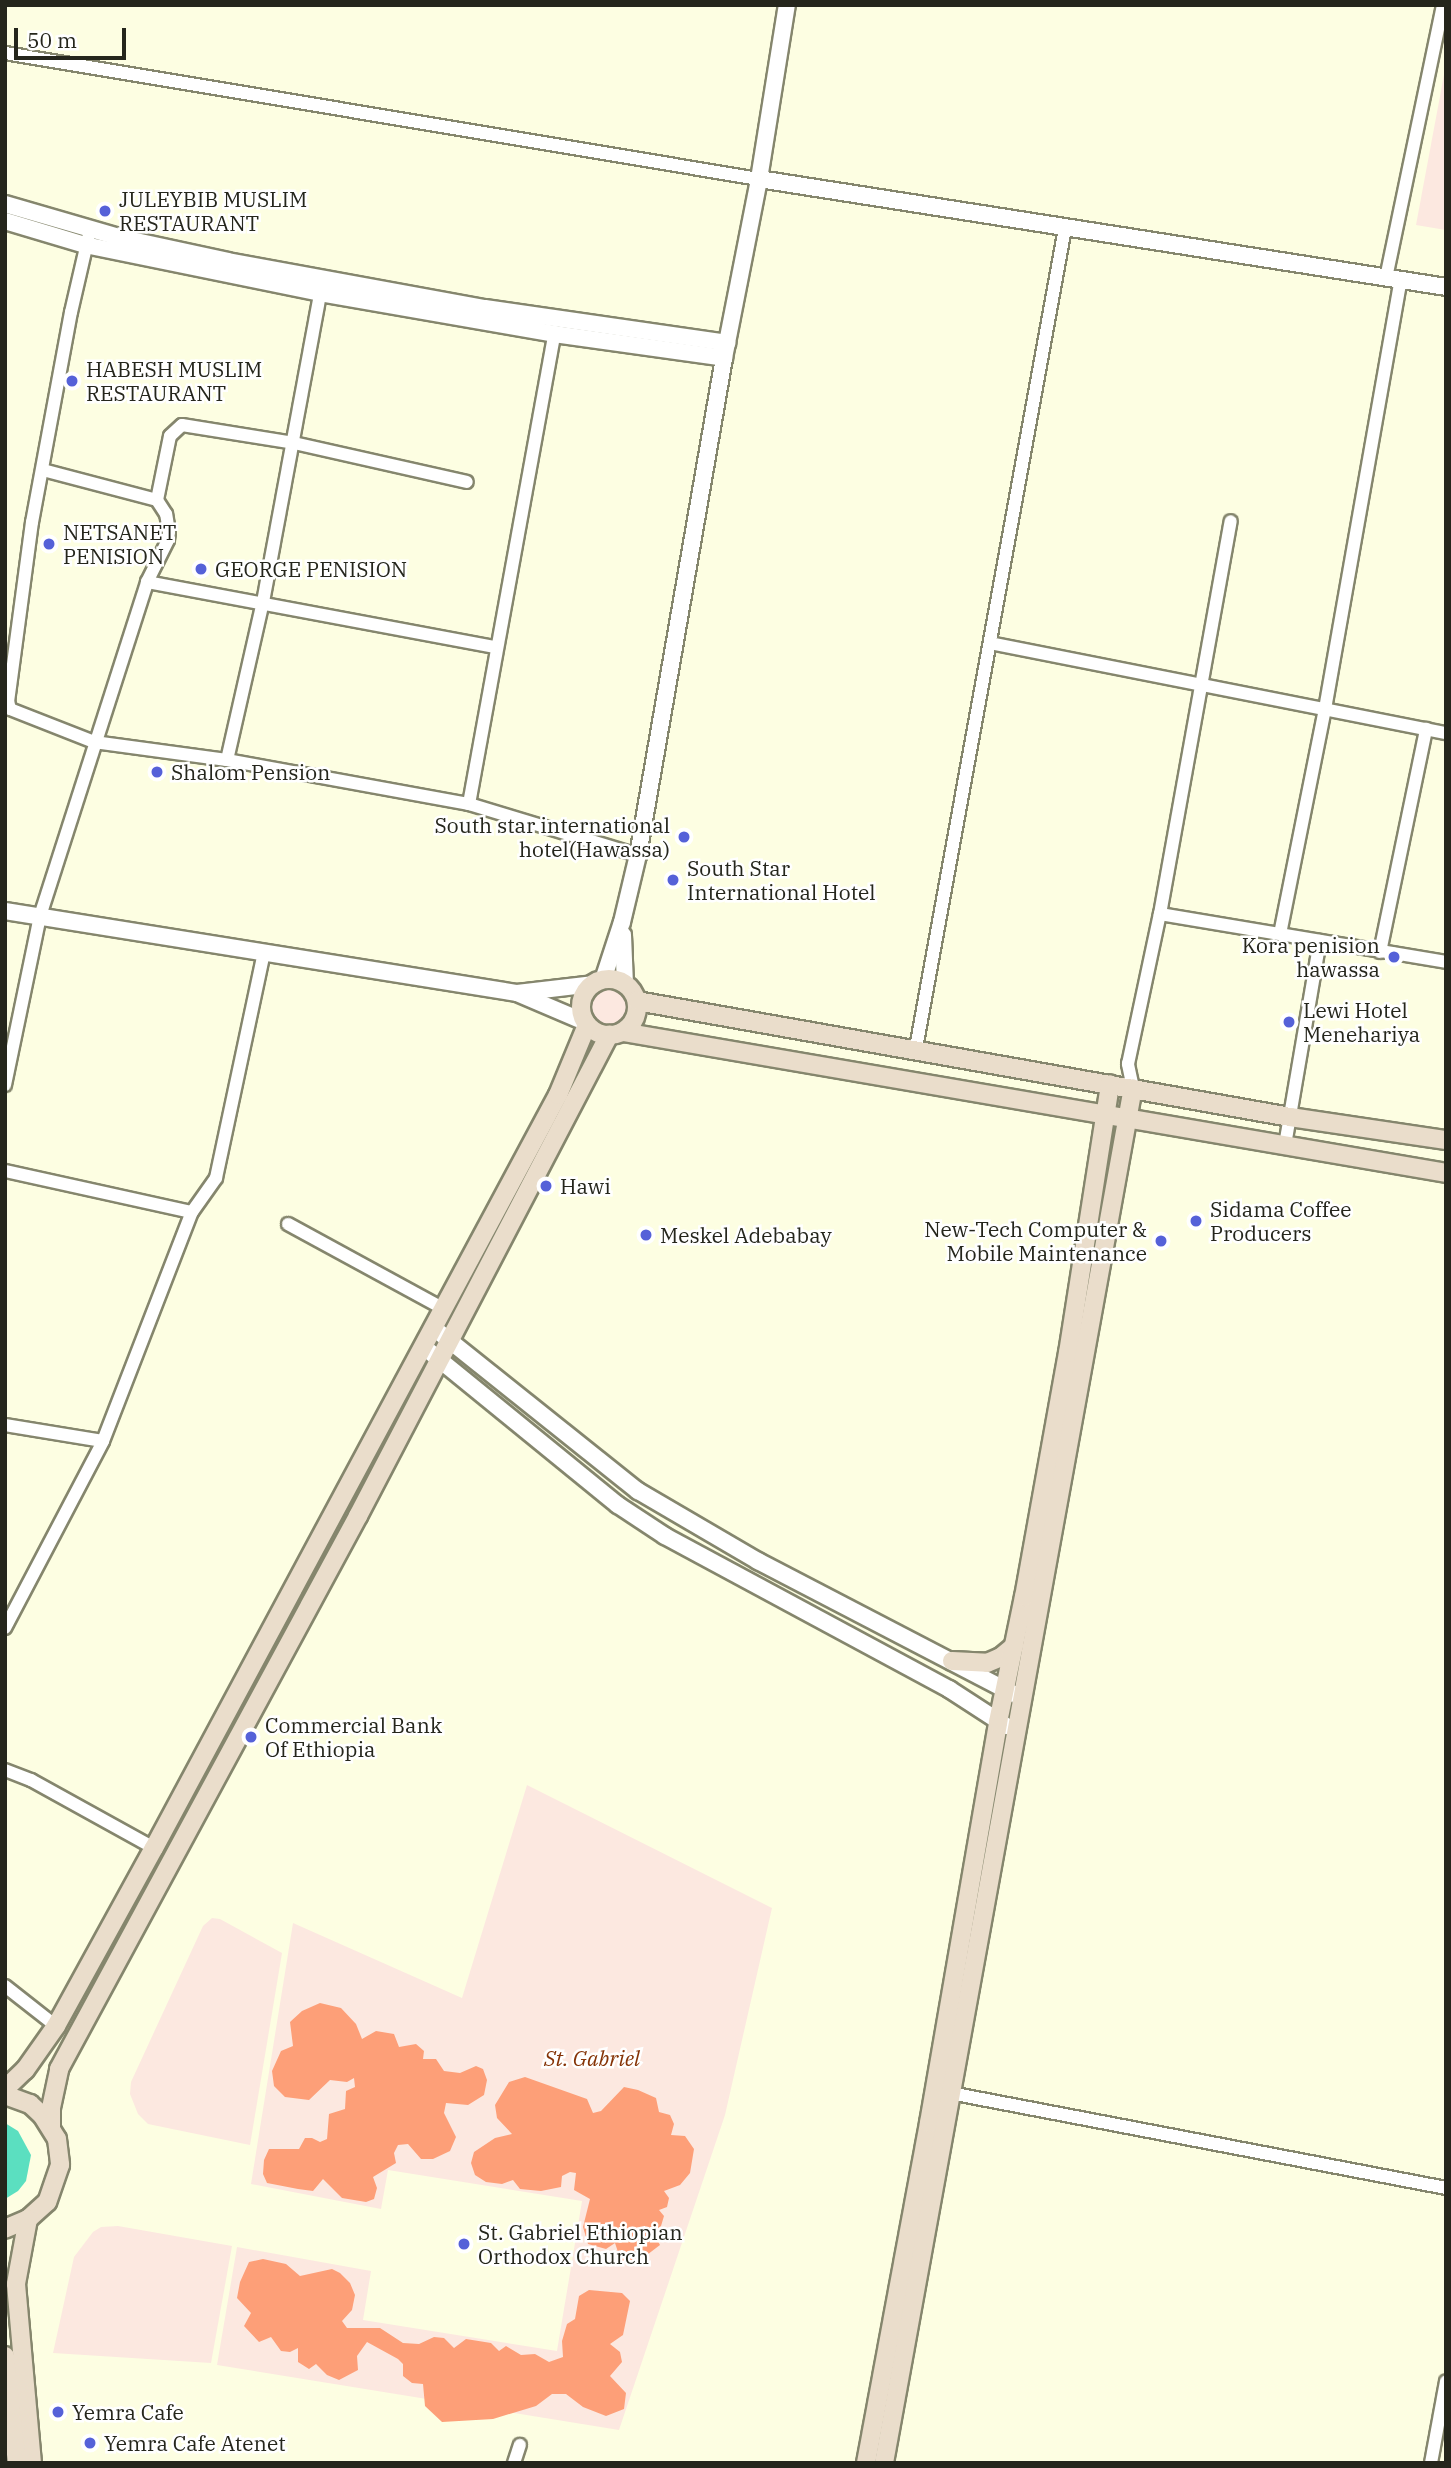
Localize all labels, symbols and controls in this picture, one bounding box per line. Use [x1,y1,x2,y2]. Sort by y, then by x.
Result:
scale bar [18,14,130,58]
text: 50 m [27,26,77,54]
place label: JULEYBIB MUSLIM RESTAURANT [119,186,307,236]
marker: JULEYBIB MUSLIM RESTAURANT [97,203,113,219]
place label: HABESH MUSLIM RESTAURANT [86,356,262,406]
marker: HABESH MUSLIM RESTAURANT [64,373,80,389]
place label: NETSANET PENISION [63,519,176,569]
marker: NETSANET PENISION [41,536,57,552]
place label: GEORGE PENISION [215,556,407,582]
marker: GEORGE PENISION [193,561,209,577]
place label: Shalom Pension [171,759,330,785]
marker: Shalom Pension [149,764,165,780]
place label: South star international hotel(Hawassa) [435,812,670,862]
marker: South star international hotel(Hawassa) [676,829,692,845]
place label: South Star International Hotel [687,855,876,905]
marker: South Star International Hotel [665,872,681,888]
place label: Kora penision hawassa [1242,932,1380,982]
marker: Kora penision hawassa [1386,949,1402,965]
place label: Lewi Hotel Menehariya [1303,997,1420,1047]
marker: Lewi Hotel Menehariya [1281,1014,1297,1030]
place label: Hawi [560,1173,611,1199]
marker: Hawi [538,1178,554,1194]
place label: Sidama Coffee Producers [1210,1196,1351,1246]
marker: Sidama Coffee Producers [1188,1213,1204,1229]
place label: New-Tech Computer & Mobile Maintenance [924,1216,1147,1266]
place label: Meskel Adebabay [660,1222,832,1248]
marker: Meskel Adebabay [638,1227,654,1243]
marker: New-Tech Computer & Mobile Maintenance [1153,1233,1169,1249]
place label: Commercial Bank Of Ethiopia [265,1712,442,1762]
marker: Commercial Bank Of Ethiopia [243,1729,259,1745]
park label: St. Gabriel [544,2045,640,2071]
place label: St. Gabriel Ethiopian Orthodox Church [478,2219,683,2269]
marker: St. Gabriel Ethiopian Orthodox Church [456,2236,472,2252]
place label: Yemra Cafe [72,2399,184,2425]
marker: Yemra Cafe [50,2404,66,2420]
place label: Yemra Cafe Atenet [104,2430,286,2456]
marker: Yemra Cafe Atenet [82,2435,98,2451]

